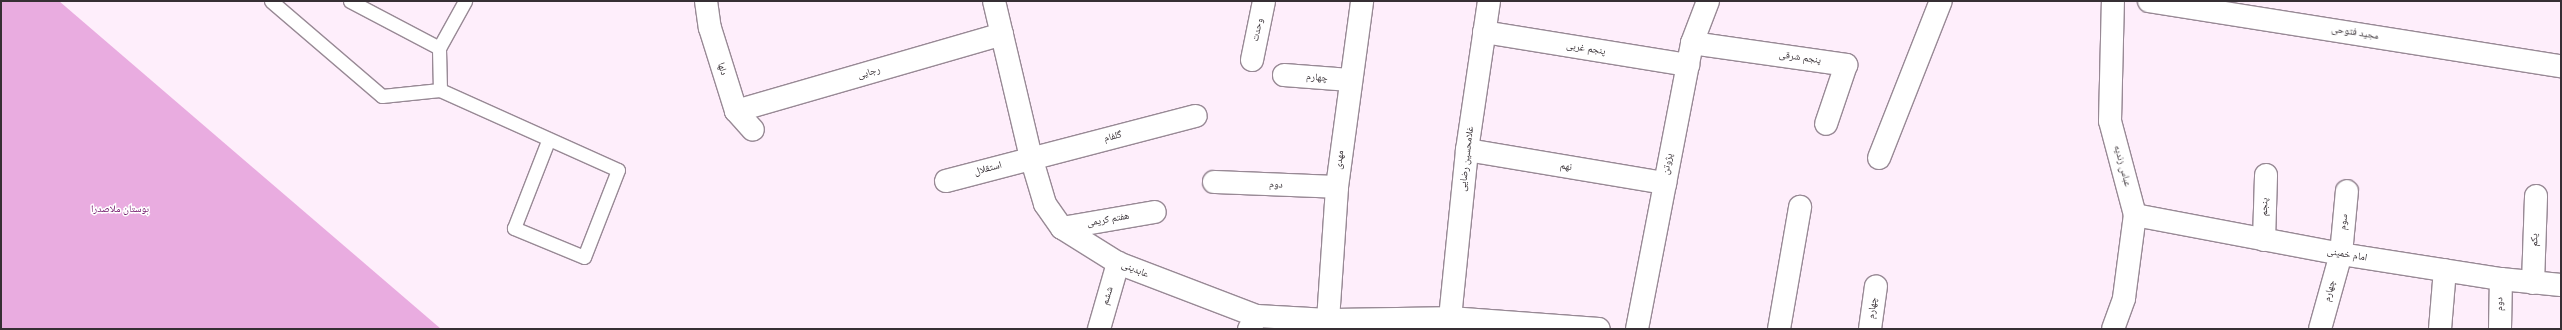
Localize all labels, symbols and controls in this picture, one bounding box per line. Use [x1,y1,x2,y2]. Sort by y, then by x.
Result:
street label: وحدت [1250,17,1266,43]
street label: مجید فتوحی [2330,23,2380,43]
street label: پنجم غربی [1566,40,1606,58]
street label: پنجم شرقی [1778,49,1822,67]
street label: دلها [714,61,730,77]
street label: رجایی [856,64,882,82]
street label: چهارم [1306,71,1328,85]
street label: غلامحسین رضایی [1457,126,1477,192]
street label: گلفام [1103,129,1123,145]
street label: عباس زندیه [2111,144,2133,188]
street label: مهدی [1333,150,1347,170]
street label: پژوتن [1660,152,1676,176]
street label: استقلال [973,159,1003,179]
street label: نهم [1559,160,1573,174]
street label: دوم [1269,179,1283,191]
street label: پنجم [2259,198,2271,216]
park label: بوستان ملاصدرا [91,204,149,216]
street label: هفتم کریمی [1086,210,1130,230]
street label: سوم [2337,213,2351,231]
street label: یکم [2529,233,2541,247]
street label: امام خمینی [2326,246,2368,264]
street label: عابدینی [1120,259,1150,281]
street label: چهارم [2321,279,2339,303]
street label: ششم [1100,285,1116,307]
street label: چهارم [1866,297,1880,319]
street label: دوم [2494,297,2506,311]

